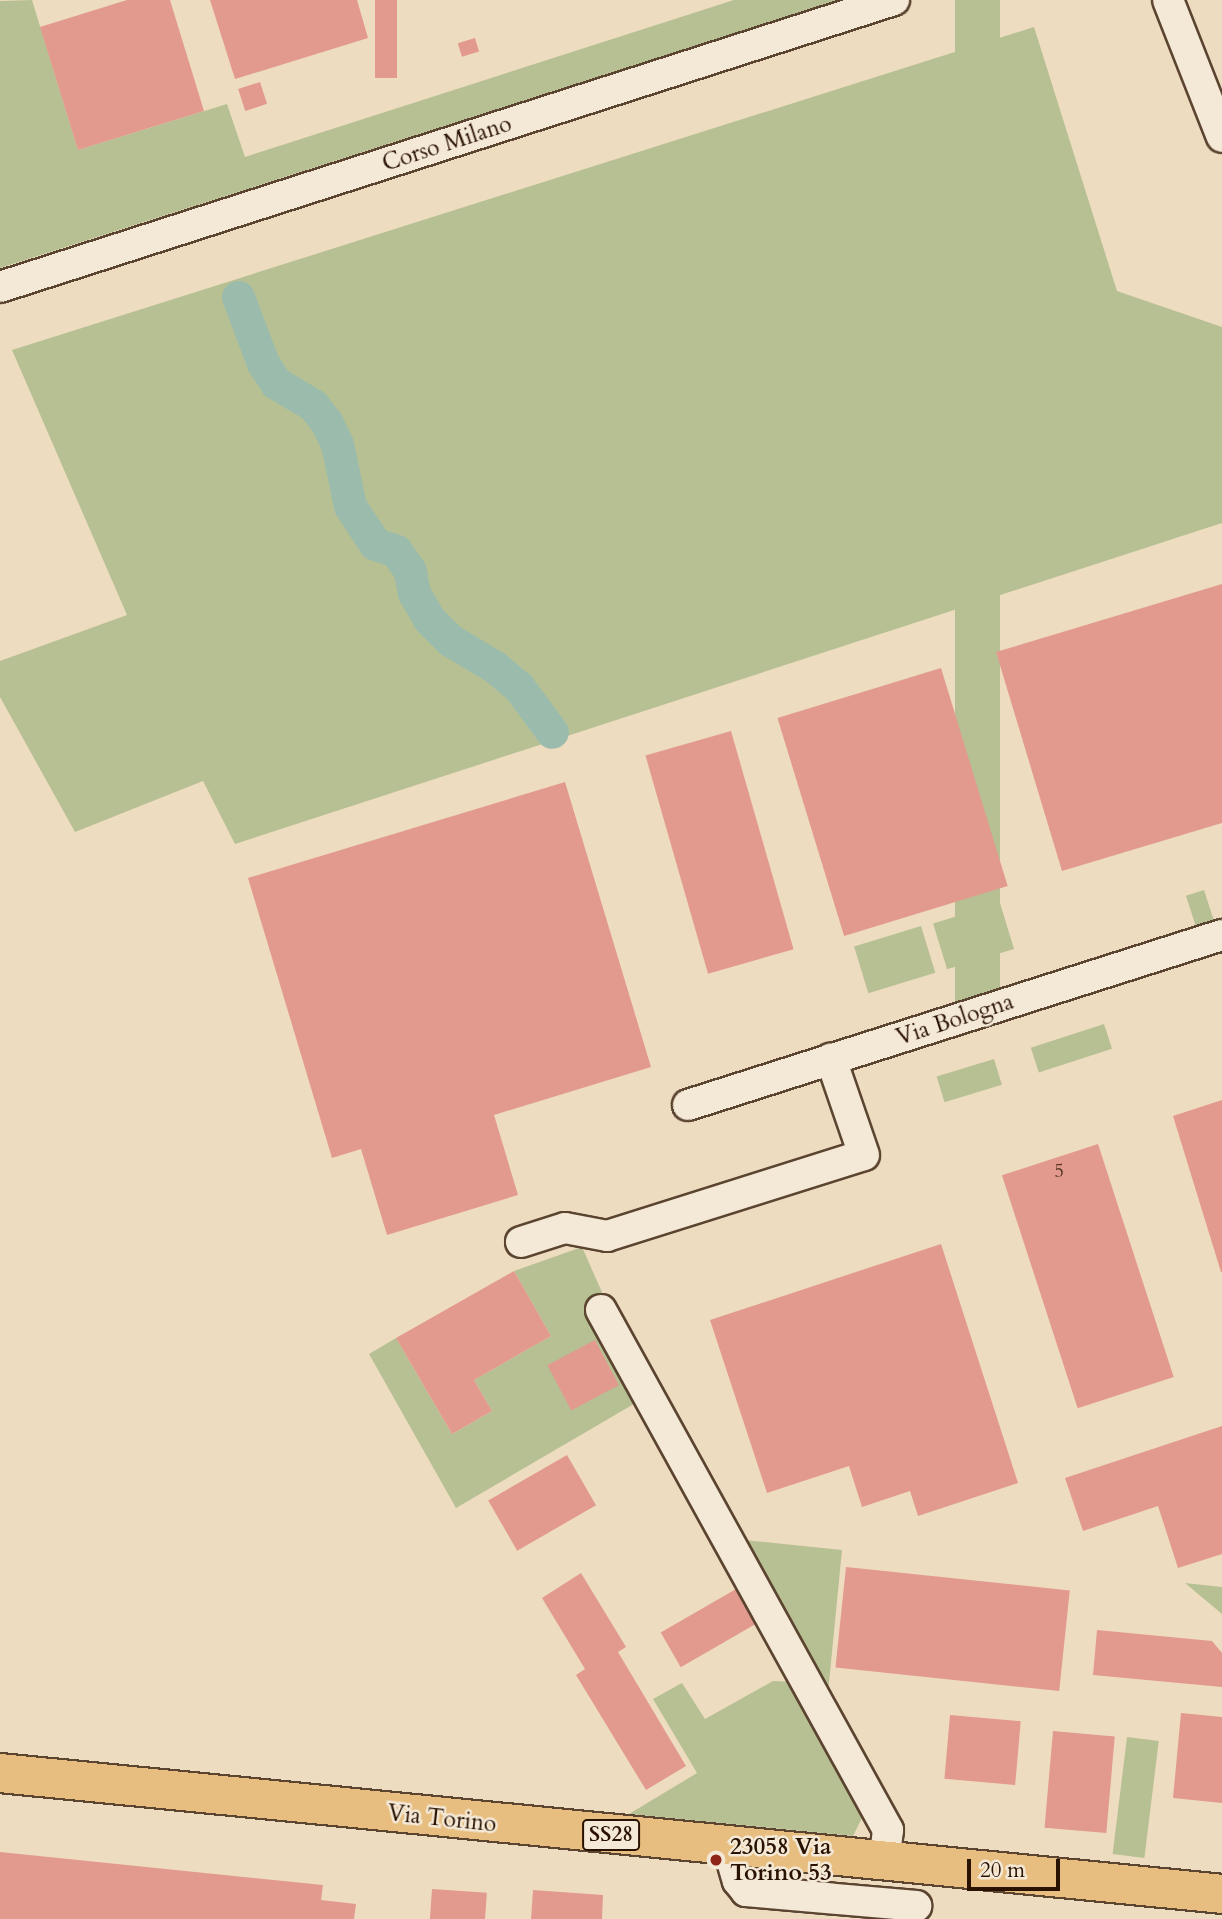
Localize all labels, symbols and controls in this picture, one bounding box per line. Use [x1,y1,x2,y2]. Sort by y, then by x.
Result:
street label: Corso Milano [379,110,515,178]
street label: Via Bologna [893,988,1017,1052]
house number: 5 [1054,1161,1064,1183]
street label: Via Torino [386,1800,498,1838]
road number: SS28 [581,1818,641,1853]
place label: 23058 Via Torino 53 [730,1833,832,1887]
scale bar [970,1846,1063,1890]
marker: 23058 Via Torino 53 [708,1852,724,1868]
text: 20 m [980,1856,1025,1885]

